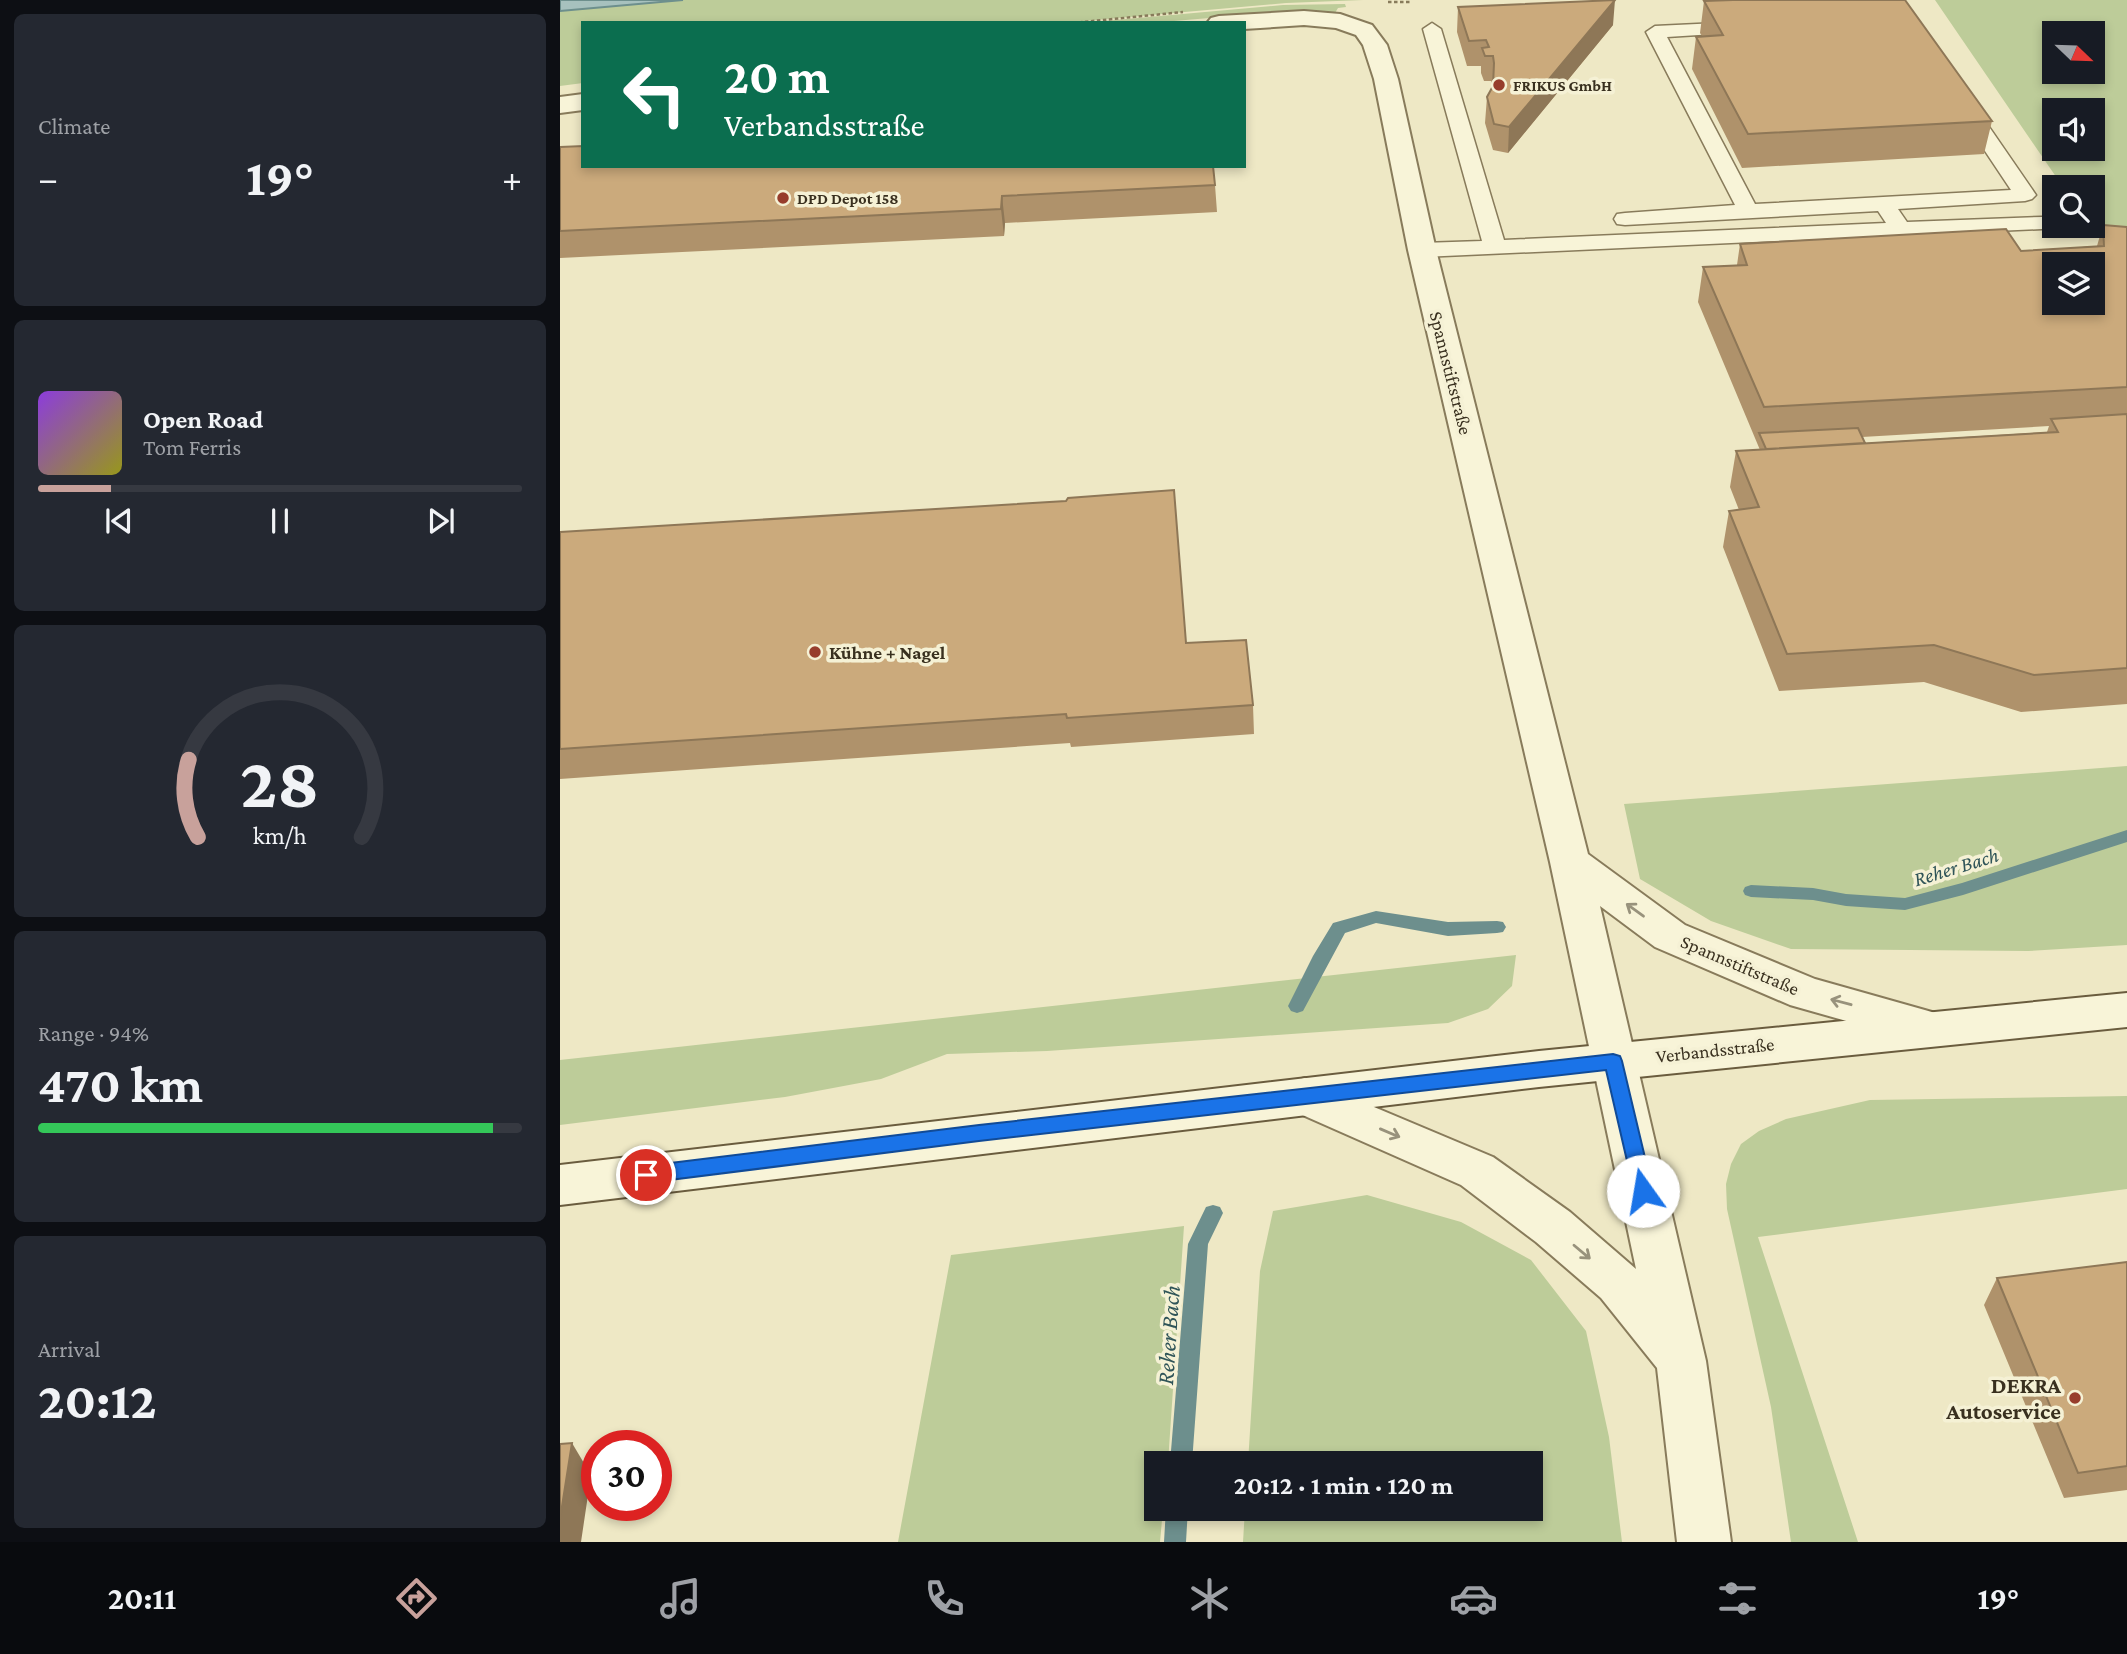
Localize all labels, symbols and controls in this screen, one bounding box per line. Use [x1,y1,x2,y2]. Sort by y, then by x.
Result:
north arrow [2042,21,2105,84]
map controls [2042,21,2105,315]
icon: left [609,49,700,140]
text: 20 m [724,49,830,104]
marker: FRIKUS GmbH [1491,77,1507,93]
place label: FRIKUS GmbH [1513,77,1612,94]
button: sound [2042,98,2105,161]
text: Verbandsstraße [724,107,925,143]
text: Climate [38,113,110,139]
text: 19° [246,148,314,206]
text: − [38,157,58,199]
text: + [502,157,522,199]
button: search [2042,175,2105,238]
marker: DPD Depot 158 [775,190,791,206]
place label: DPD Depot 158 [797,190,899,207]
button: layers [2042,252,2105,315]
street label: Spannstiftstraße [1426,309,1476,437]
text: Open Road [143,405,263,434]
text: Tom Ferris [143,434,241,460]
icon: previous [100,502,138,540]
icon: pause [261,502,299,540]
icon: next [422,502,460,540]
place label: Kühne + Nagel [829,642,946,663]
marker: Kühne + Nagel [807,644,823,660]
text: 28 [240,742,320,823]
text: km/h [253,822,307,849]
water label: Reher Bach [1911,843,2001,891]
one-way arrow [1626,903,1645,917]
street label: Spannstiftstraße [1678,931,1802,999]
one-way arrow [1831,995,1853,1008]
text: Range · 94% [38,1020,149,1046]
street label: Verbandsstraße [1655,1033,1775,1067]
text: 470 km [38,1055,203,1113]
one-way arrow [1378,1127,1400,1140]
pin [616,1145,676,1205]
position arrow [1606,1154,1680,1228]
icon: arrive [627,1156,665,1194]
one-way arrow [1572,1244,1590,1260]
water label: Reher Bach [1151,1284,1185,1386]
text: Arrival [38,1336,101,1362]
text: 20:12 [38,1371,157,1429]
place label: DEKRA Autoservice [1945,1372,2061,1424]
marker: DEKRA Autoservice [2067,1390,2083,1406]
speed limit sign: 30 [581,1430,672,1521]
text: 20:12 · 1 min · 120 m [1234,1471,1453,1500]
icon: directions [392,1574,441,1623]
icon: music [656,1574,705,1623]
icon: phone [920,1574,969,1623]
icon: climate [1185,1574,1234,1623]
icon: car [1449,1574,1498,1623]
icon: filters [1713,1574,1762,1623]
text: 20:11 [108,1580,176,1616]
text: 19° [1977,1580,2019,1616]

